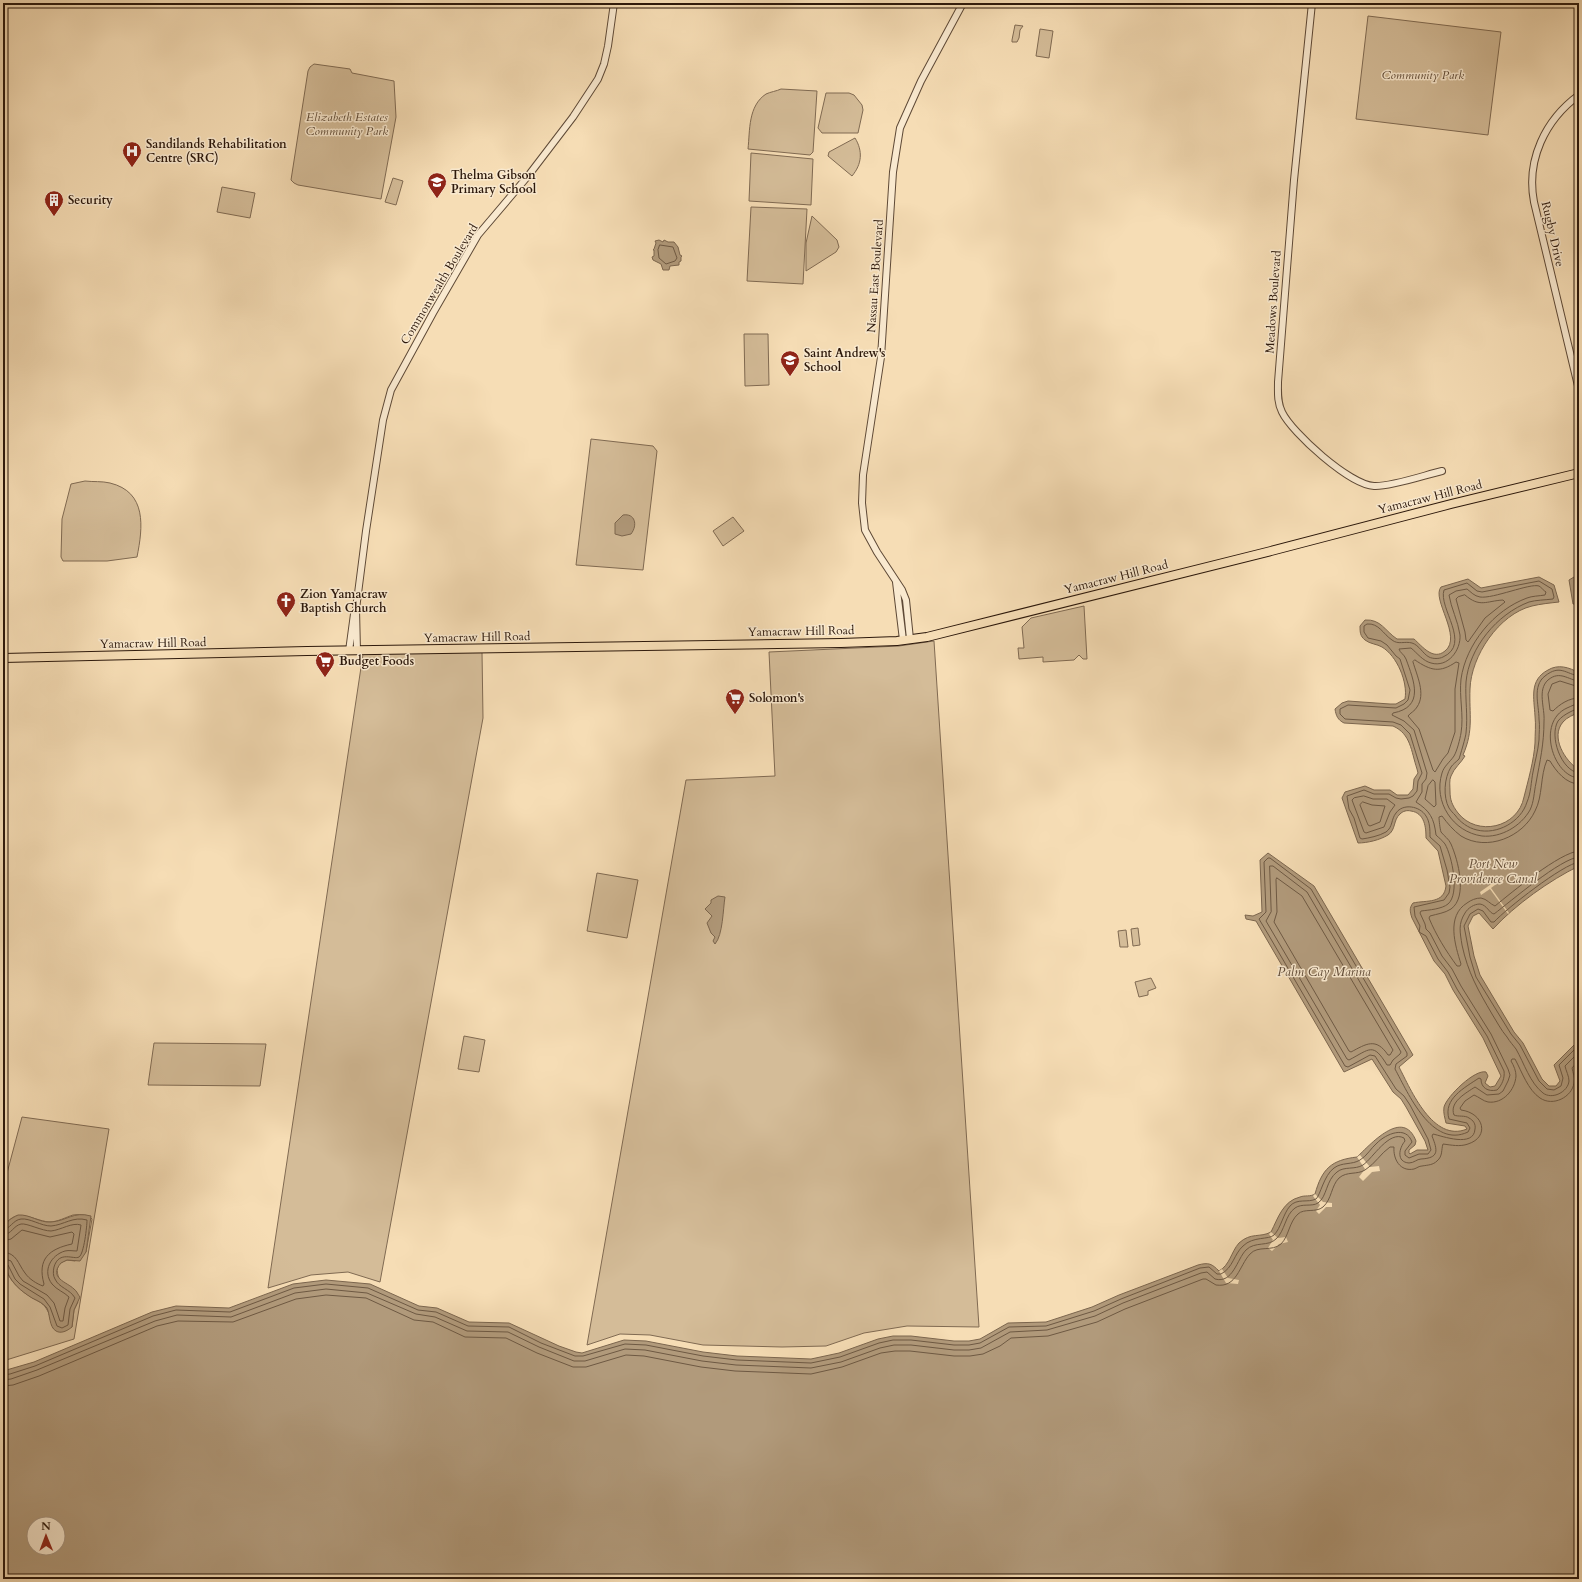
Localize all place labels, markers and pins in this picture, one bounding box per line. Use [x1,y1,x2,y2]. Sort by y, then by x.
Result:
place label: Sandilands Rehabilitation Centre (SRC) [146,136,287,166]
hospital icon: Sandilands Rehabilitation Centre (SRC) [121,140,143,168]
place label: Thelma Gibson Primary School [451,167,537,197]
school or university icon: Thelma Gibson Primary School [426,171,448,199]
building icon: Security [43,189,65,217]
place label: Security [68,192,113,208]
place label: Saint Andrew's School [804,345,885,375]
school or university icon: Saint Andrew's School [779,349,801,377]
place label: Zion Yamacraw Baptish Church [300,586,388,616]
church icon: Zion Yamacraw Baptish Church [275,590,297,618]
supermarket icon: Budget Foods [314,650,336,678]
place label: Budget Foods [339,653,414,669]
supermarket icon: Solomon's [724,687,746,715]
place label: Solomon's [749,690,804,706]

